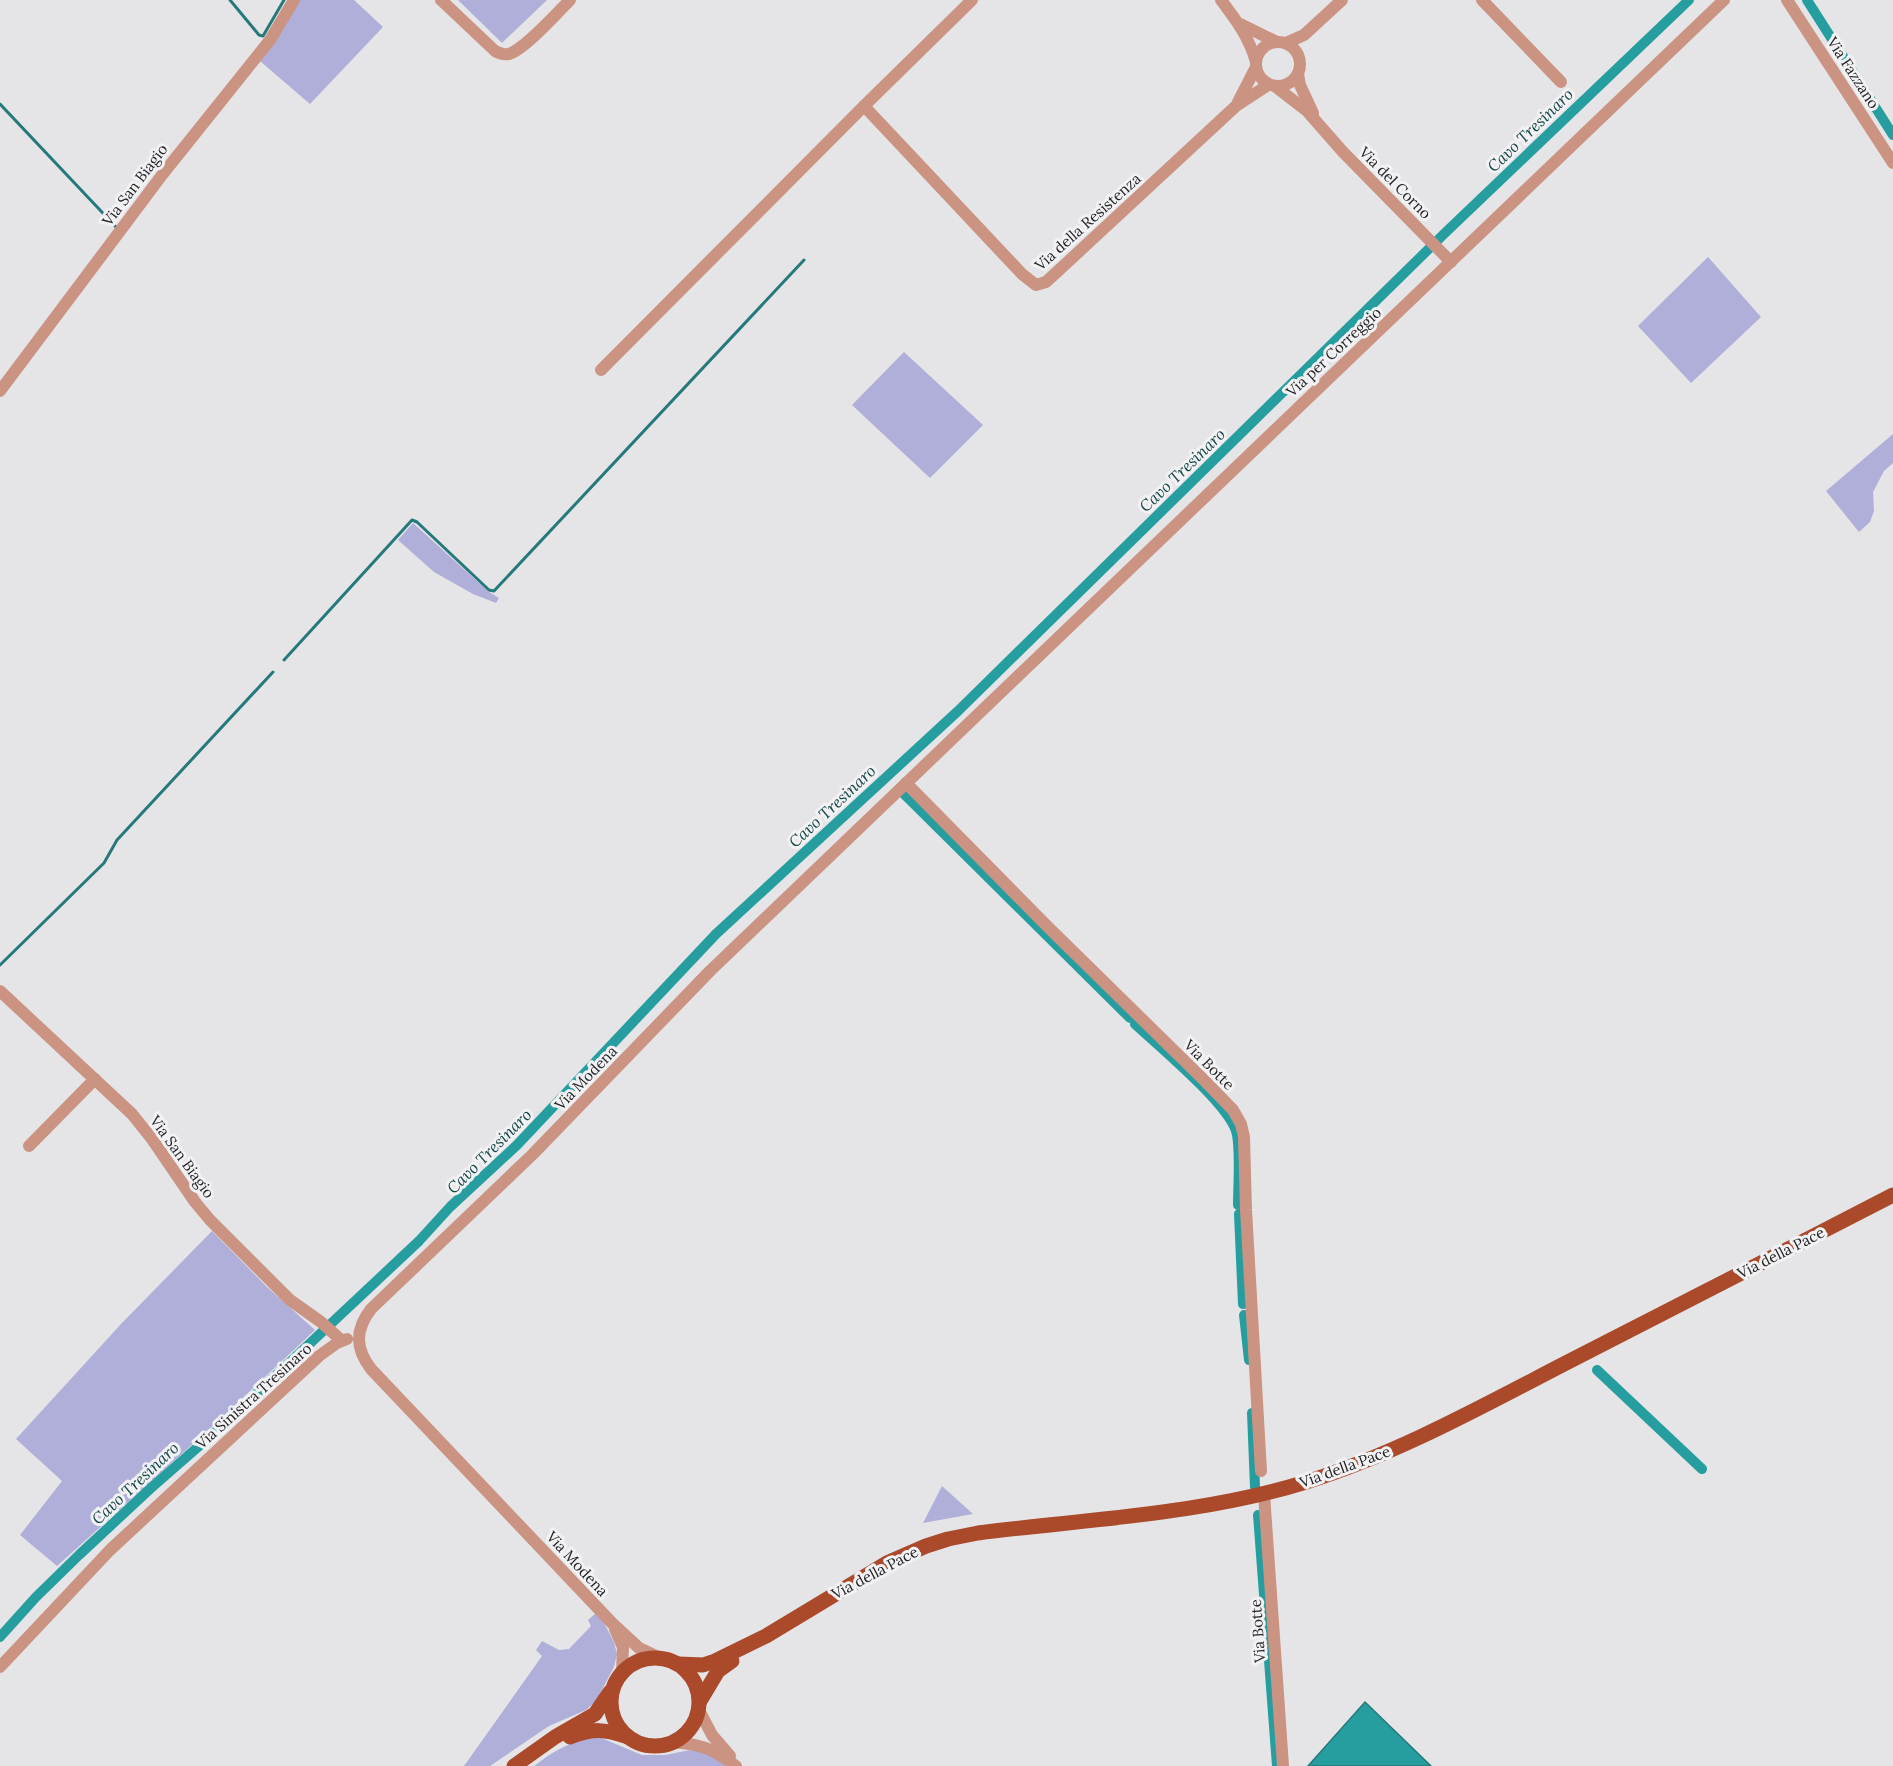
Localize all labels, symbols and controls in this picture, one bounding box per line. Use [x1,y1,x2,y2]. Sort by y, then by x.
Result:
street label: Via Fazzano [1823,32,1884,112]
water label: Cavo Tresinaro [1483,84,1577,176]
street label: Via San Biagio [97,140,172,230]
street label: Via del Corno [1355,142,1436,223]
street label: Via della Resistenza [1030,169,1145,275]
street label: Via per Correggio [1281,303,1385,401]
water label: Cavo Tresinaro [1135,424,1229,516]
water label: Cavo Tresinaro [784,761,880,851]
street label: Via Botte [1179,1035,1239,1094]
street label: Via Modena [550,1041,621,1114]
water label: Cavo Tresinaro [442,1104,536,1198]
street label: Via San Biagio [145,1111,219,1202]
street label: Via della Pace [1733,1222,1827,1283]
street label: Via Sinistra Tresinaro [191,1338,316,1453]
water label: Cavo Tresinaro [87,1438,183,1528]
street label: Via della Pace [1296,1441,1393,1492]
street label: Via Modena [542,1527,612,1600]
street label: Via della Pace [827,1542,921,1604]
street label: Via Botte [1246,1599,1269,1664]

